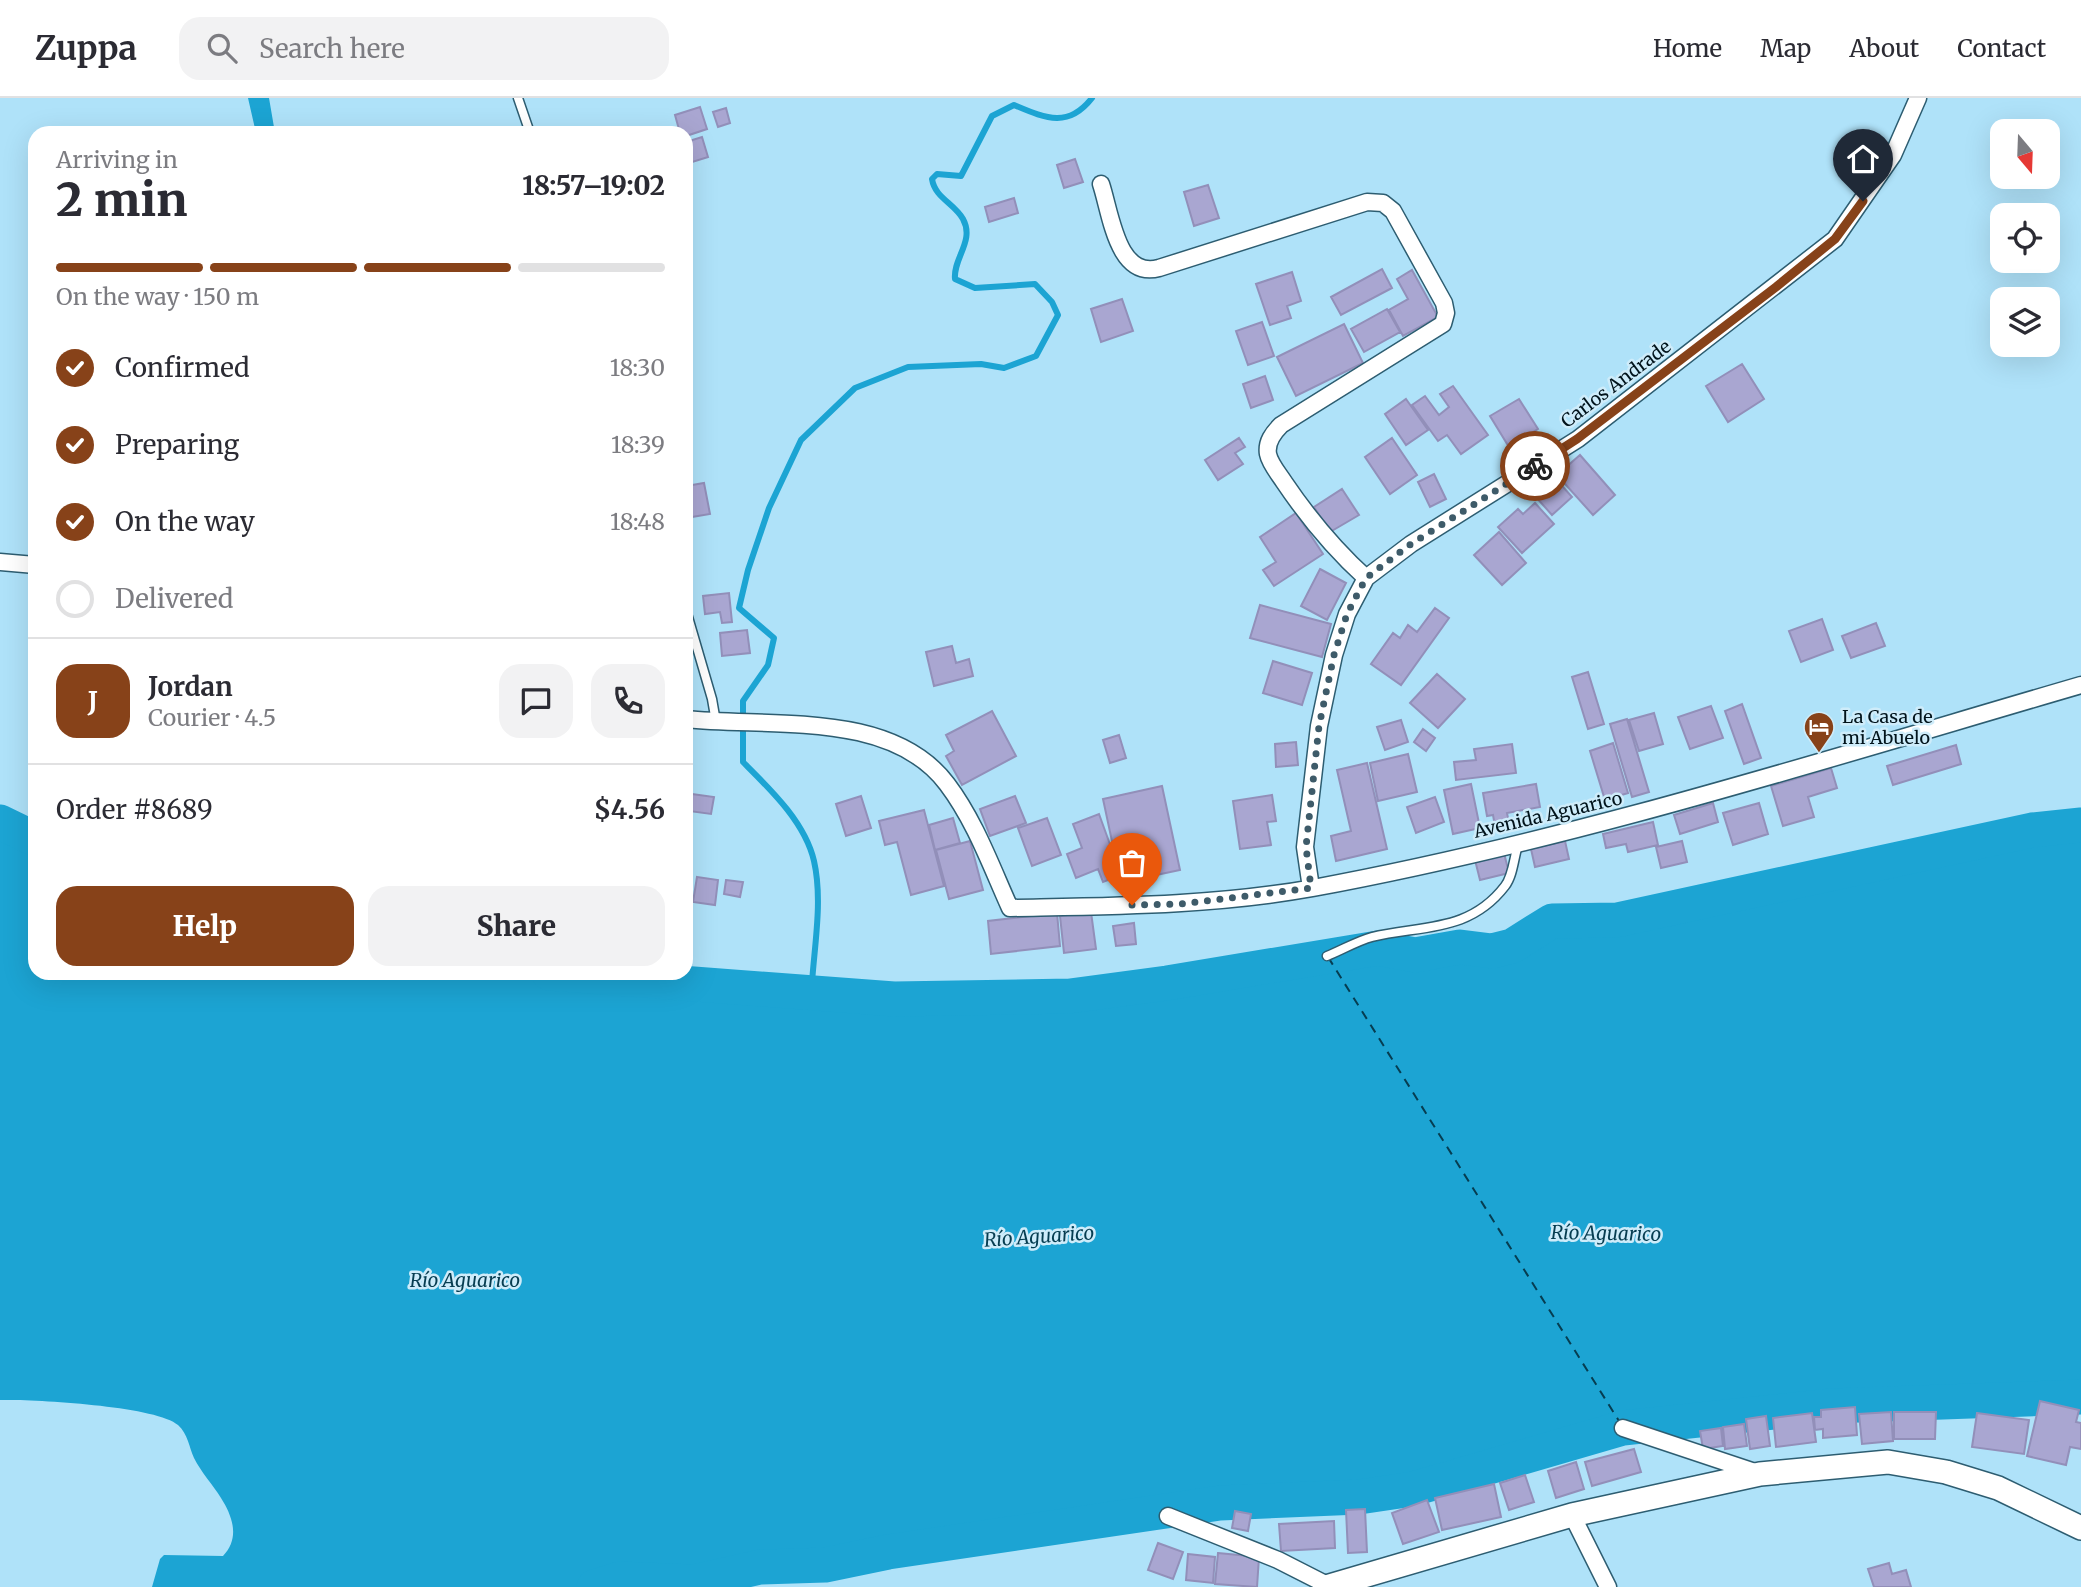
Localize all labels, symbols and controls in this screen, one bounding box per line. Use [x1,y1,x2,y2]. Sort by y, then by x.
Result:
search box [179,17,669,80]
text: Zuppa [35,28,137,69]
icon: search [203,29,241,67]
text: Search here [259,32,405,65]
text: Home [1653,33,1722,64]
text: Map [1760,33,1811,64]
text: About [1849,33,1919,64]
text: Contact [1957,33,2046,64]
north arrow [1990,119,2060,189]
map controls [1990,119,2060,357]
pin [1833,129,1893,201]
icon: home [1844,140,1882,178]
text: Arriving in [56,145,178,174]
text: 18:57–19:02 [522,169,665,202]
text: 2 min [56,171,188,229]
button: locate [1990,203,2060,273]
text: On the way · 150 m [56,282,259,311]
button: layers [1990,287,2060,357]
street label: Carlos Andrade [1556,335,1675,432]
icon: check [56,349,94,387]
text: Confirmed [115,351,250,384]
text: 18:30 [610,353,665,382]
icon: check [56,426,94,464]
text: Preparing [115,428,239,461]
text: 18:39 [611,430,665,459]
courier [1500,431,1570,501]
icon: bike [1516,447,1554,485]
icon: check [56,503,94,541]
text: On the way [115,505,255,538]
text: 18:48 [610,507,665,536]
text: Delivered [115,582,234,615]
button: chat [499,664,573,738]
button: phone [591,664,665,738]
text: Jordan [148,670,233,703]
text: J [88,685,98,718]
text: Courier · 4.5 [148,703,276,732]
place label: La Casa de mi Abuelo [1842,705,1933,749]
hotel icon: La Casa de mi Abuelo [1802,710,1836,754]
street label: Avenida Aguarico [1471,786,1624,843]
text: Order #8689 [56,793,213,826]
text: $4.56 [594,793,665,826]
pin [1102,833,1162,905]
icon: bag [1113,844,1151,882]
button: Help [56,886,354,966]
button: Share [368,886,665,966]
water label: Río Aguarico [983,1220,1095,1252]
water label: Río Aguarico [1551,1220,1662,1246]
water label: Río Aguarico [410,1268,520,1292]

